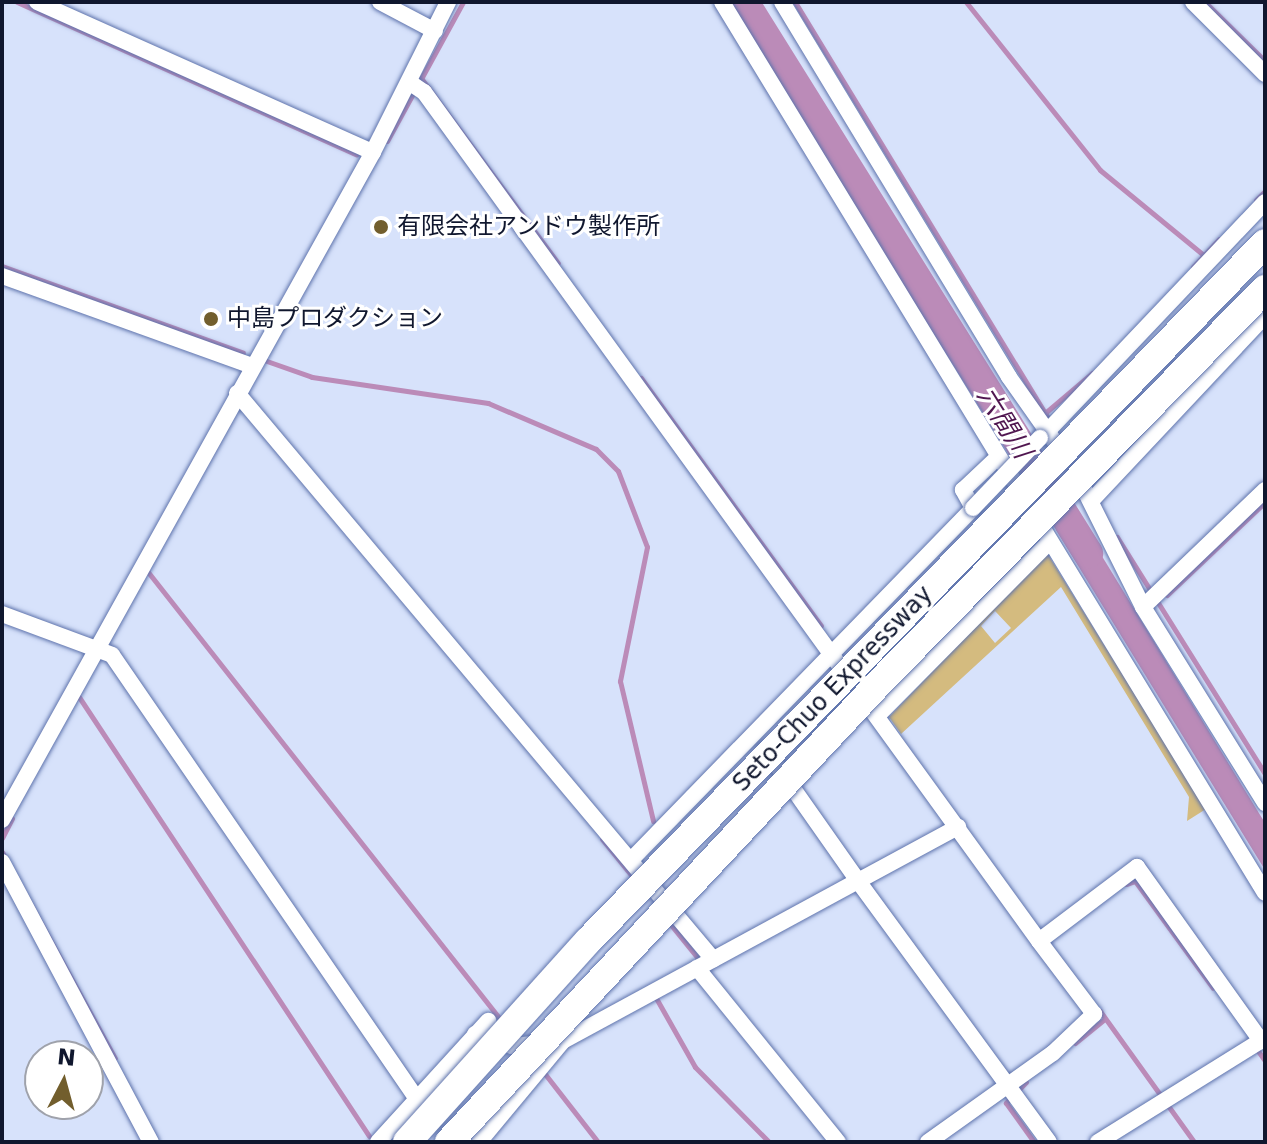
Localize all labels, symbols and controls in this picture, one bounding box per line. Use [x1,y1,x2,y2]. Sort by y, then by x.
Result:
place label: 有限会社アンドウ製作所 [397,213,661,241]
marker: 有限会社アンドウ製作所 [372,218,390,236]
place label: 中島プロダクション [227,305,443,333]
marker: 中島プロダクション [202,310,220,328]
water label: 六間川 [970,382,1038,464]
street label: Seto-Chuo Expressway [727,580,939,798]
north arrow [24,1040,104,1120]
text: N [56,1044,77,1071]

